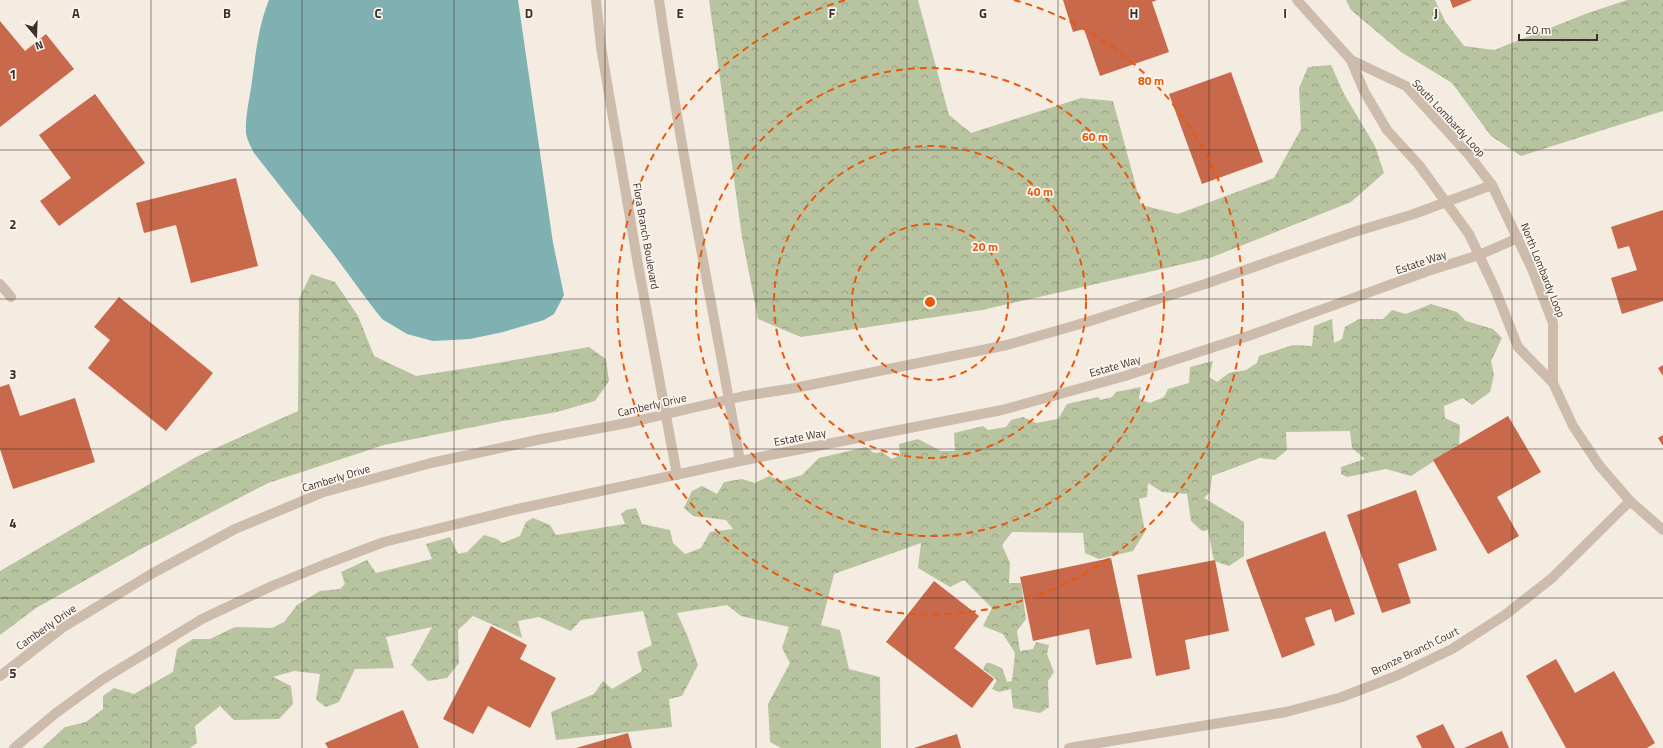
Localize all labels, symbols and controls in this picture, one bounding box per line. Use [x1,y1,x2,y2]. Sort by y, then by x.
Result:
text: A [72,3,80,23]
text: B [223,3,231,23]
text: C [374,3,382,23]
text: D [525,3,533,23]
text: E [676,3,684,23]
text: F [829,3,836,23]
text: G [979,3,987,23]
text: H [1130,3,1138,23]
text: I [1283,3,1287,23]
text: J [1434,3,1438,23]
north arrow [16,16,56,56]
scale bar [1519,16,1597,42]
text: 20 m [1525,20,1551,39]
text: N [33,37,45,54]
text: 1 [9,64,17,84]
text: 80 m [1138,71,1164,90]
street label: South Lombardy Loop [1409,76,1489,161]
text: 60 m [1082,127,1108,146]
street label: Flora Branch Boulevard [629,182,663,291]
text: 40 m [1027,182,1053,201]
text: 2 [9,214,17,234]
street label: North Lombardy Loop [1517,220,1569,320]
text: 20 m [972,237,998,256]
street label: Estate Way [1393,246,1449,278]
centre of rings [923,295,937,309]
street label: Estate Way [1087,351,1143,381]
text: 3 [9,364,17,384]
street label: Camberly Drive [616,389,688,421]
street label: Estate Way [773,424,828,450]
street label: Camberly Drive [300,460,372,496]
text: 4 [9,513,17,533]
street label: Camberly Drive [13,600,80,654]
street label: Bronze Branch Court [1369,623,1462,679]
text: 5 [9,663,17,683]

